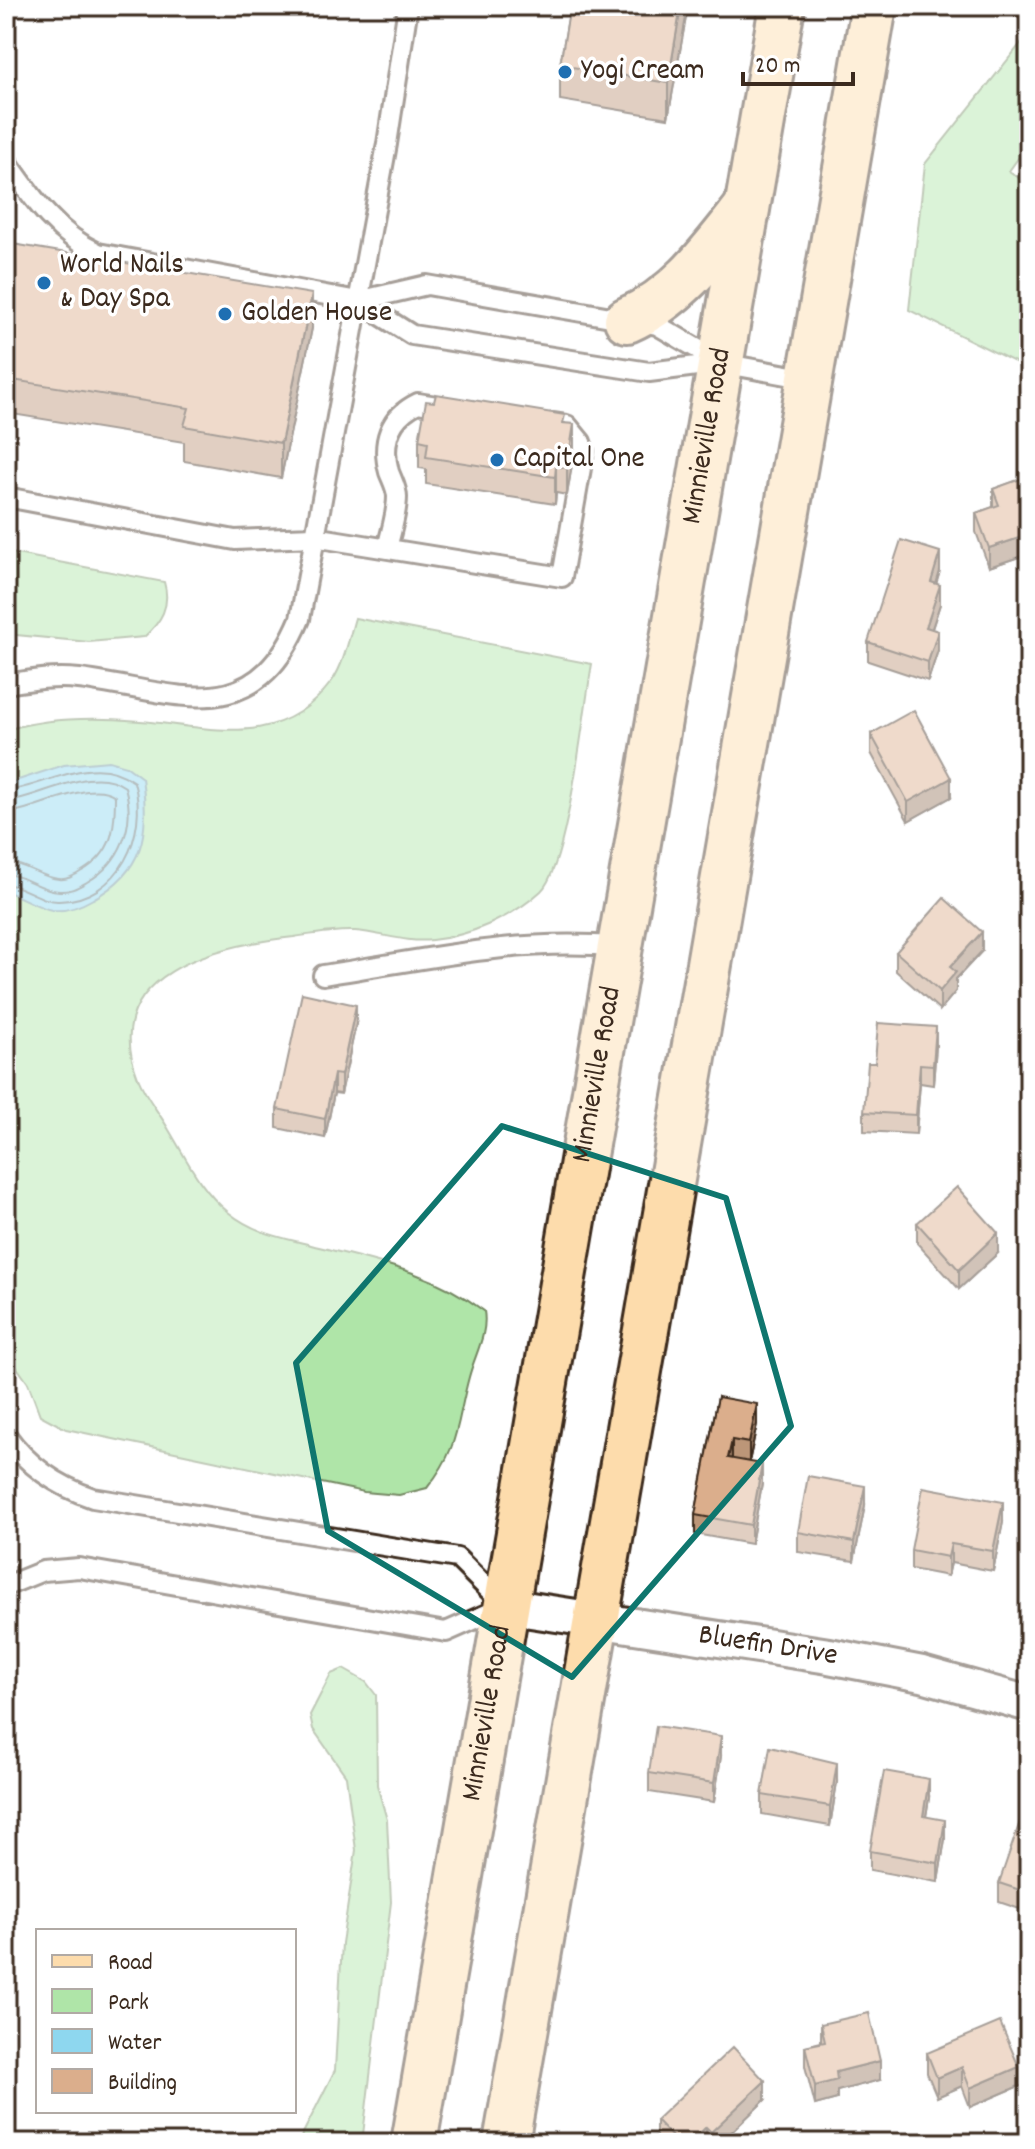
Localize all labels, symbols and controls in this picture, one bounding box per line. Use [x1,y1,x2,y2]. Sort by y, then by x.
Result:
scale bar [743,36,853,86]
text: 20 m [755,50,801,84]
place label: Yogi Cream [581,51,705,94]
marker: Yogi Cream [556,63,574,81]
place label: World Nails & Day Spa [60,245,184,322]
marker: World Nails & Day Spa [35,274,53,292]
place label: Golden House [241,293,392,336]
marker: Golden House [216,305,234,323]
street label: Minnieville Road [672,345,744,528]
place label: Capital One [513,439,645,482]
marker: Capital One [488,451,506,469]
street label: Minnieville Road [562,983,634,1166]
street label: Bluefin Drive [695,1615,841,1679]
street label: Minnieville Road [452,1622,524,1805]
legend [36,1929,296,2113]
text: Road [108,1947,153,1981]
text: Park [108,1987,149,2021]
text: Water [108,2027,161,2061]
text: Building [108,2067,177,2101]

